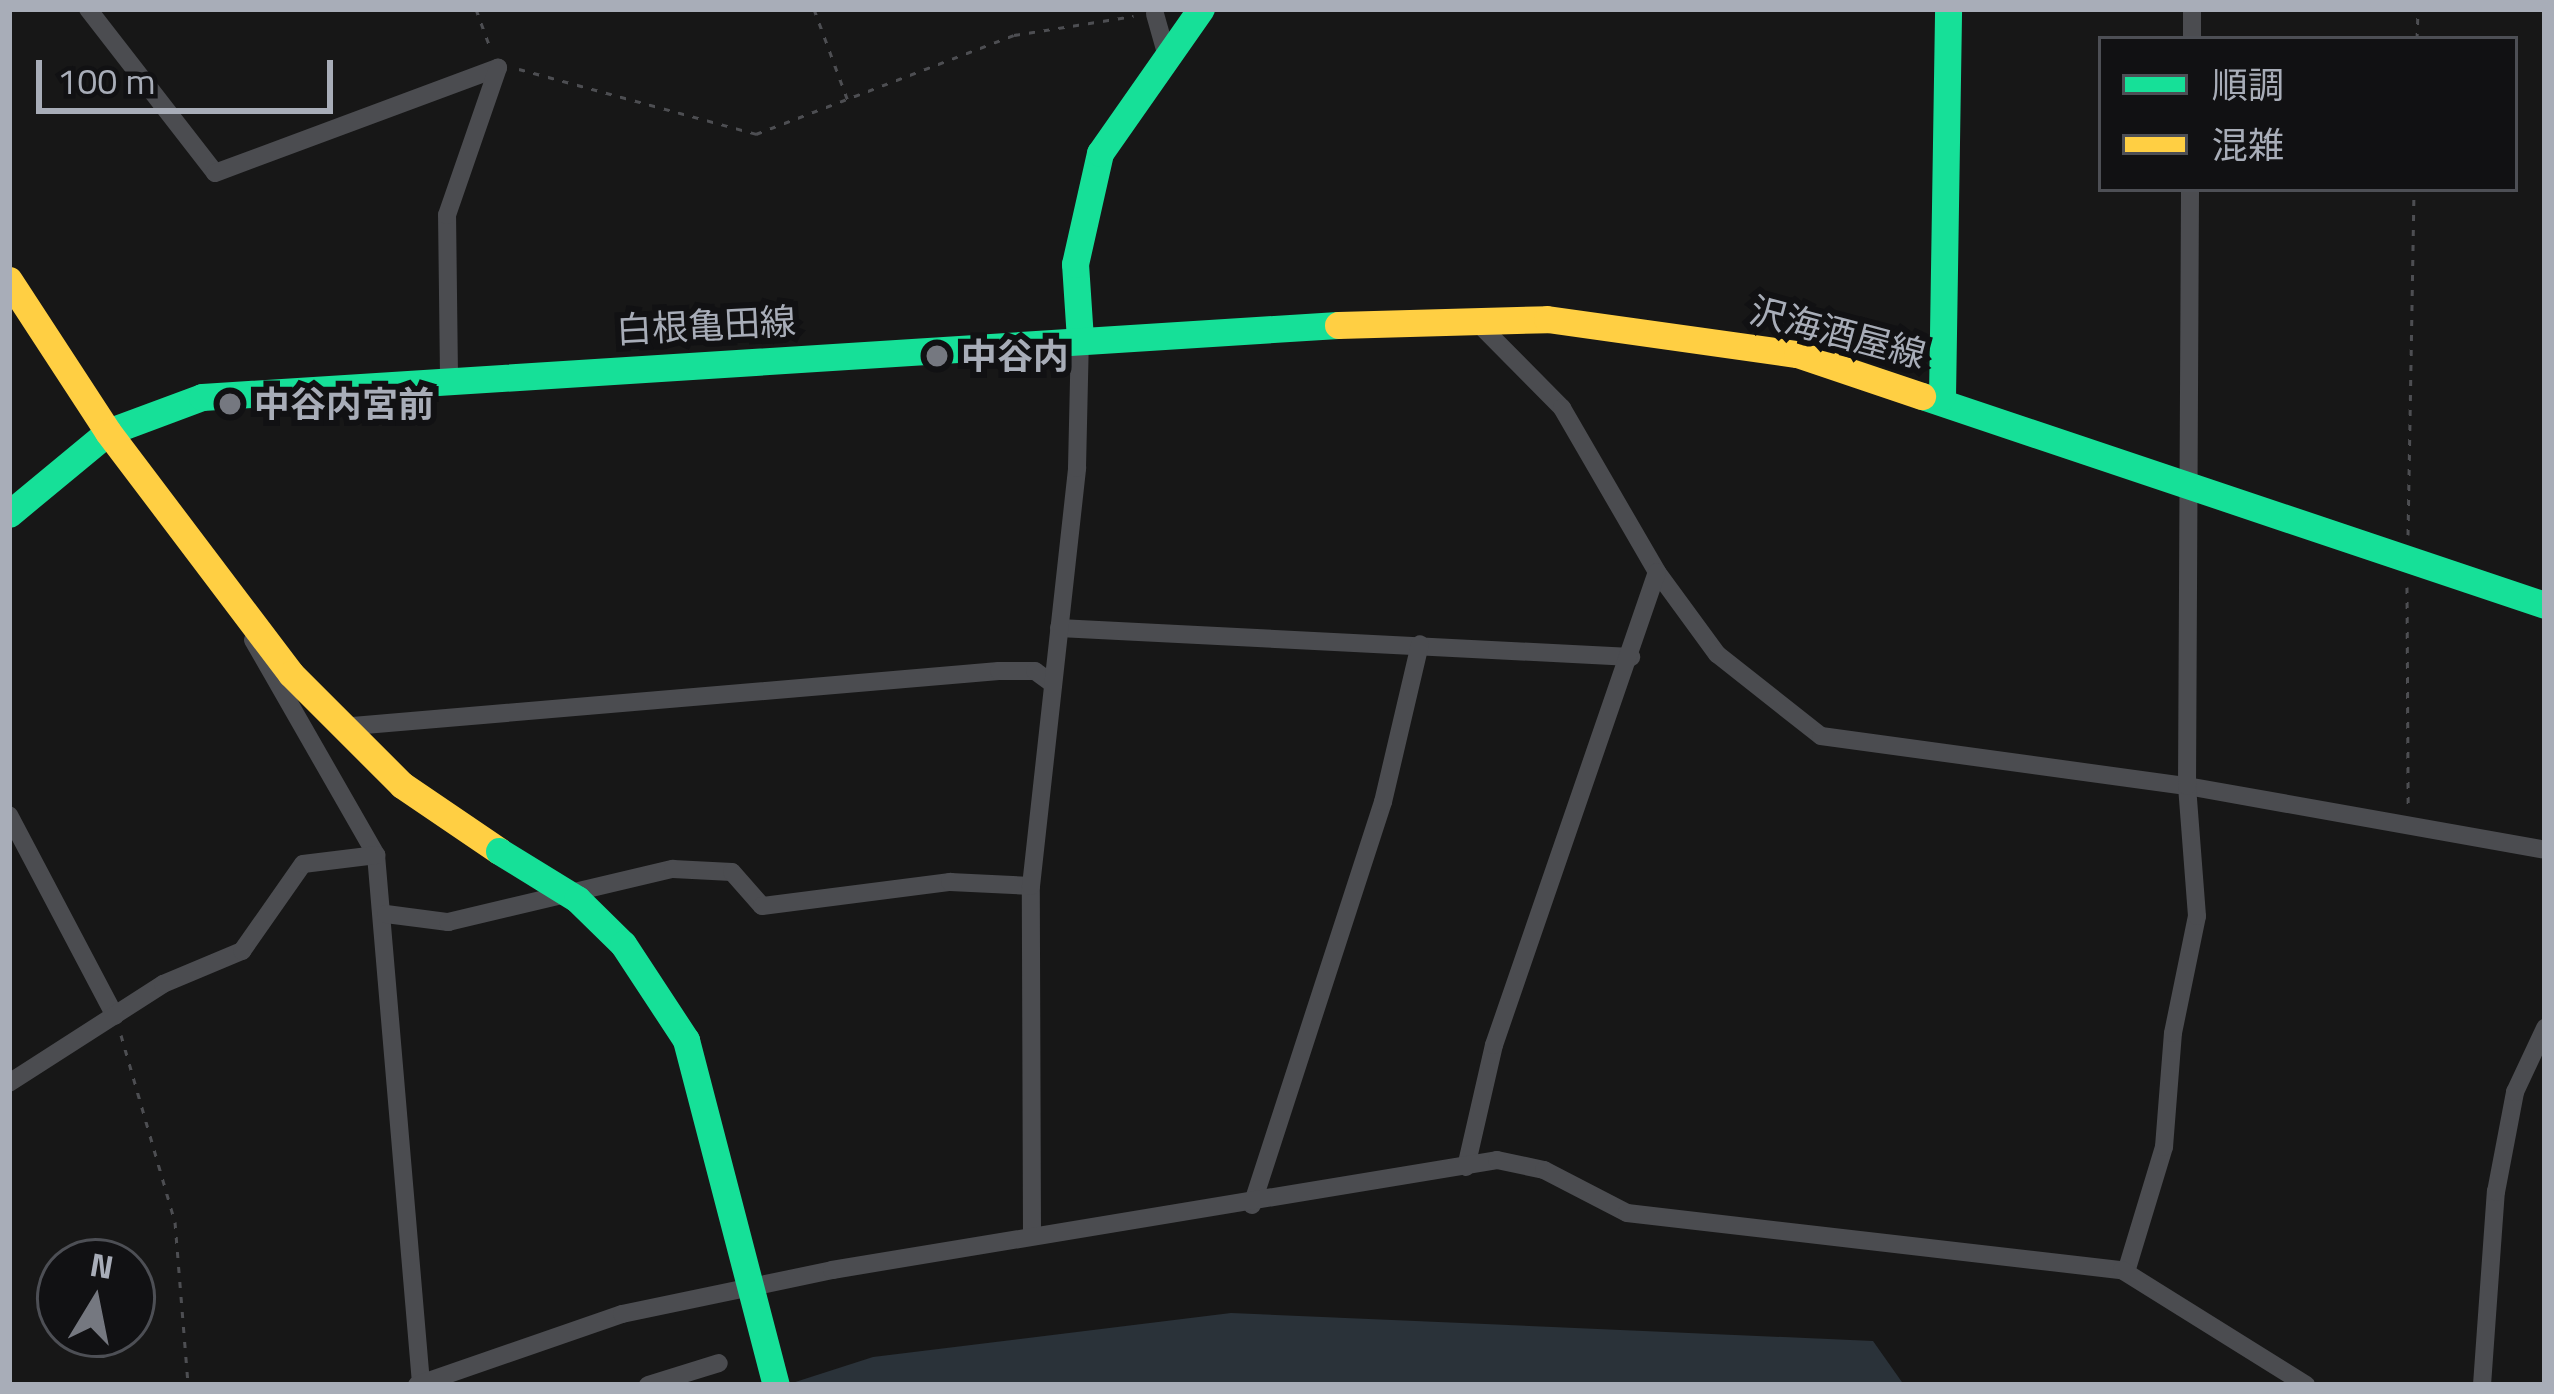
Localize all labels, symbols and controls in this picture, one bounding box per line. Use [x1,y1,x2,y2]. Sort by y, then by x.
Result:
scale bar [42,36,339,110]
legend [2098,36,2518,192]
text: 100 m [57,53,156,108]
text: 順調 [2212,57,2284,112]
text: 混雑 [2212,117,2284,172]
street label: 沢海酒屋線 [1745,288,1931,376]
street label: 白根亀田線 [615,299,797,351]
place label: 中谷内 [961,334,1069,378]
marker: 中谷内 [924,343,950,369]
place label: 中谷内宮前 [254,382,434,426]
marker: 中谷内宮前 [217,391,243,417]
north arrow [36,1238,156,1358]
text: N [86,1239,117,1292]

